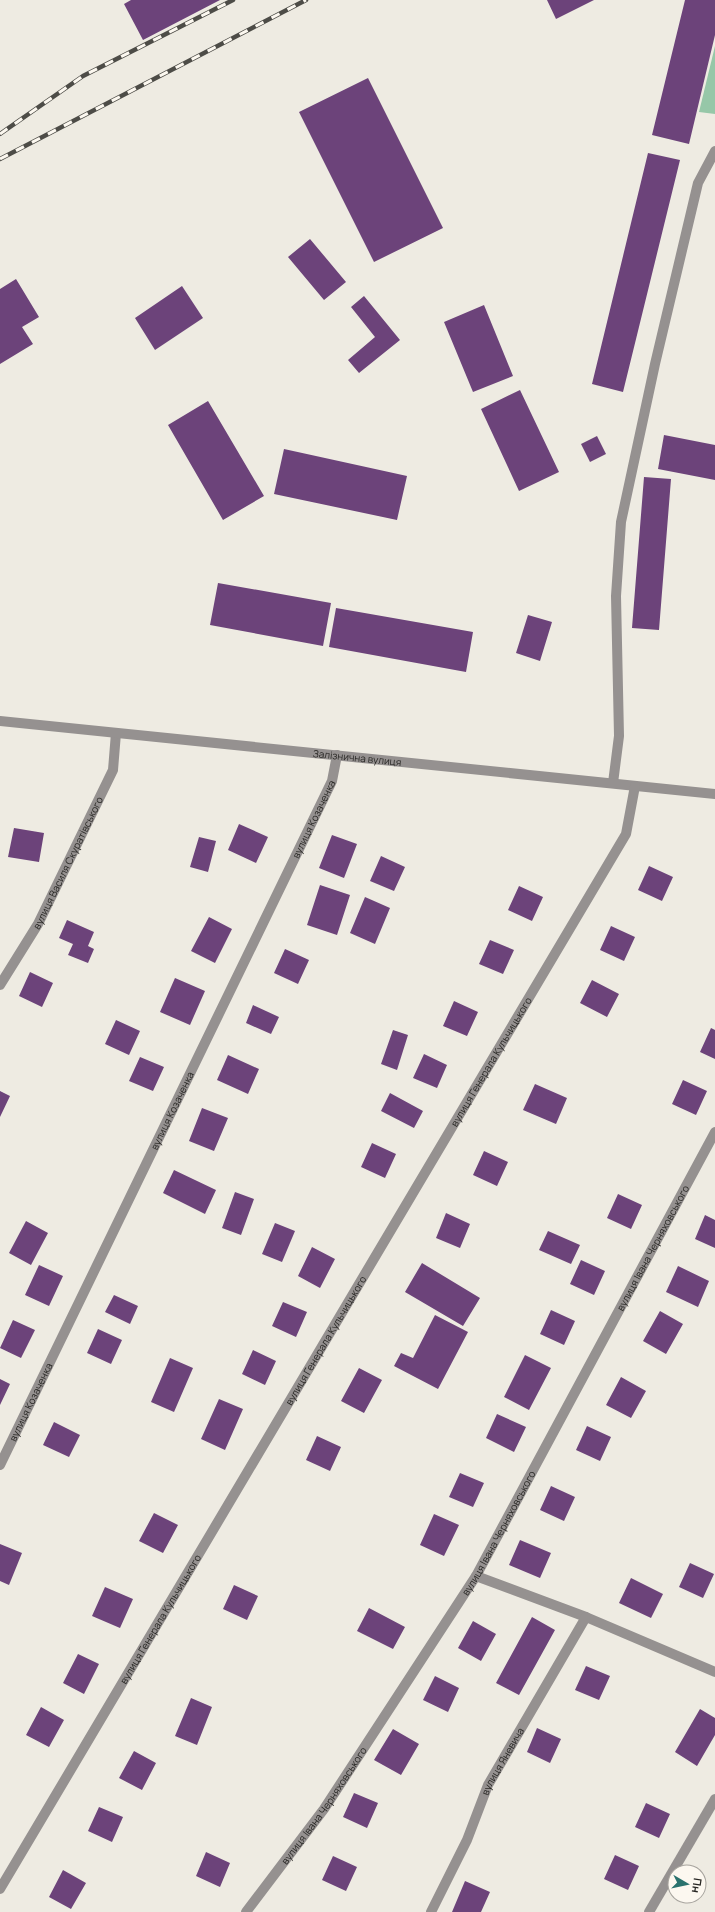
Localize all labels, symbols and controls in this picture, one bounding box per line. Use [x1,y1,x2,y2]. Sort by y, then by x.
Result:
street label: Залізнична вулиця [312,746,402,769]
street label: вулиця Козаченка [289,778,338,861]
street label: вулиця Василя Скуратівського [30,794,106,932]
street label: вулиця Генерала Кульчицького [447,994,535,1129]
street label: вулиця Козаченка [147,1069,197,1152]
street label: вулиця Івана Черняховського [613,1183,692,1313]
street label: вулиця Генерала Кульчицького [282,1273,369,1408]
street label: вулиця Козаченка [6,1361,56,1444]
street label: вулиця Івана Черняховського [458,1468,539,1598]
street label: вулиця Генерала Кульчицького [116,1552,204,1686]
street label: вулиця Яневича [478,1725,527,1797]
street label: вулиця Івана Черняховського [278,1744,370,1867]
north arrow [667,1864,707,1904]
text: Пн [689,1877,706,1894]

